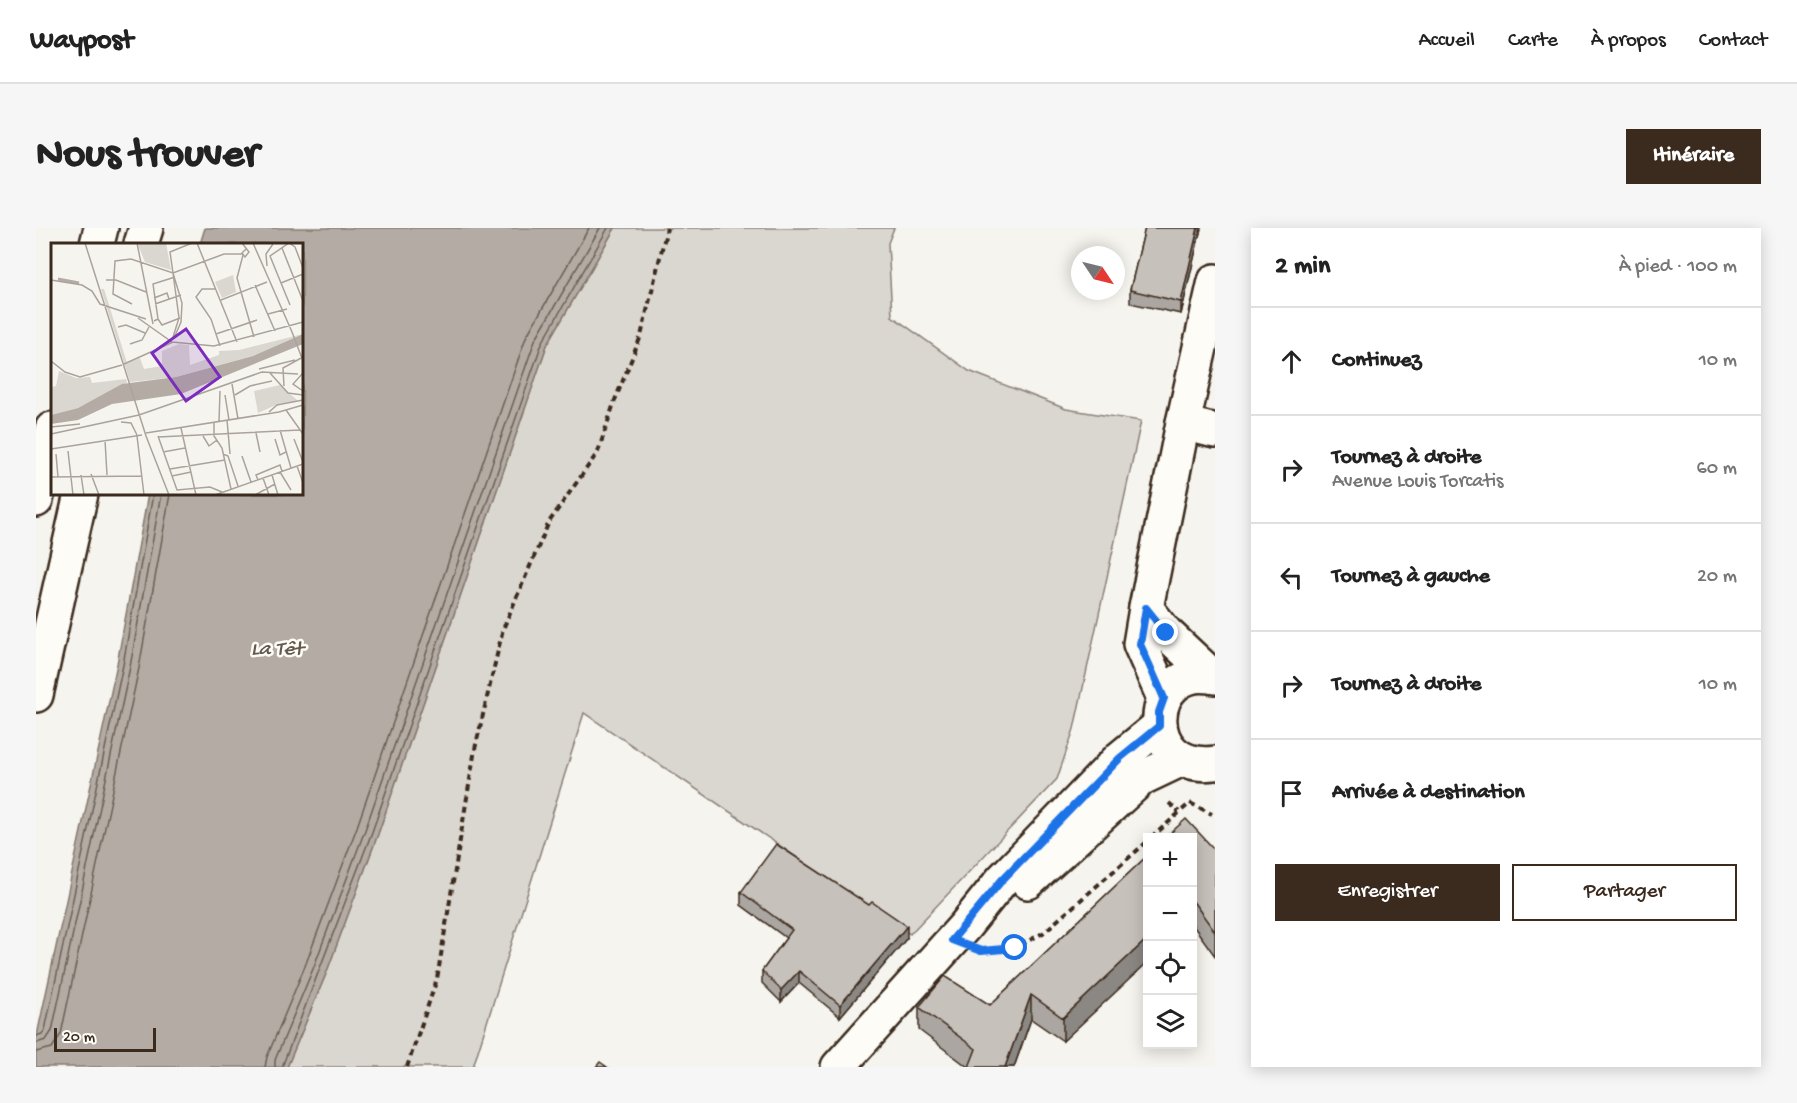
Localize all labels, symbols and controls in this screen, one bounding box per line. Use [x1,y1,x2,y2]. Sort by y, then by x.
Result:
text: Waypost [30,25,133,58]
text: Accueil [1418,29,1475,54]
text: Carte [1508,29,1558,54]
text: À propos [1591,29,1666,54]
text: Contact [1699,29,1767,54]
button: Itinéraire [1626,129,1761,184]
text: Nous trouver [36,132,259,181]
inset map [51,243,303,495]
north arrow [1071,246,1125,300]
text: 2 min [1275,252,1330,283]
text: À pied · 100 m [1619,256,1737,279]
icon: ahead [1275,345,1308,378]
text: Continuez [1332,348,1421,374]
text: 10 m [1699,350,1737,373]
text: Tournez à droite [1332,445,1481,471]
icon: right [1275,453,1308,486]
text: 60 m [1697,458,1737,481]
text: Avenue Louis Torcatis [1332,471,1503,494]
icon: left [1275,561,1308,594]
text: Tournez à gauche [1332,564,1490,590]
text: 20 m [1697,566,1737,589]
route end [1152,619,1178,645]
water label: La Têt [251,638,306,663]
icon: right [1275,669,1308,702]
text: Tournez à droite [1332,672,1481,698]
text: 10 m [1699,674,1737,697]
icon: arrive [1275,777,1308,810]
text: Arrivée à destination [1332,780,1525,806]
map controls [1143,833,1197,1049]
button: + [1143,833,1197,887]
button: Enregistrer [1275,864,1500,921]
button: Partager [1512,864,1737,921]
button: − [1143,887,1197,941]
route start [1001,934,1027,960]
button: locate [1143,941,1197,995]
button: layers [1143,995,1197,1049]
scale bar [54,1025,156,1052]
text: 20 m [63,1029,95,1048]

